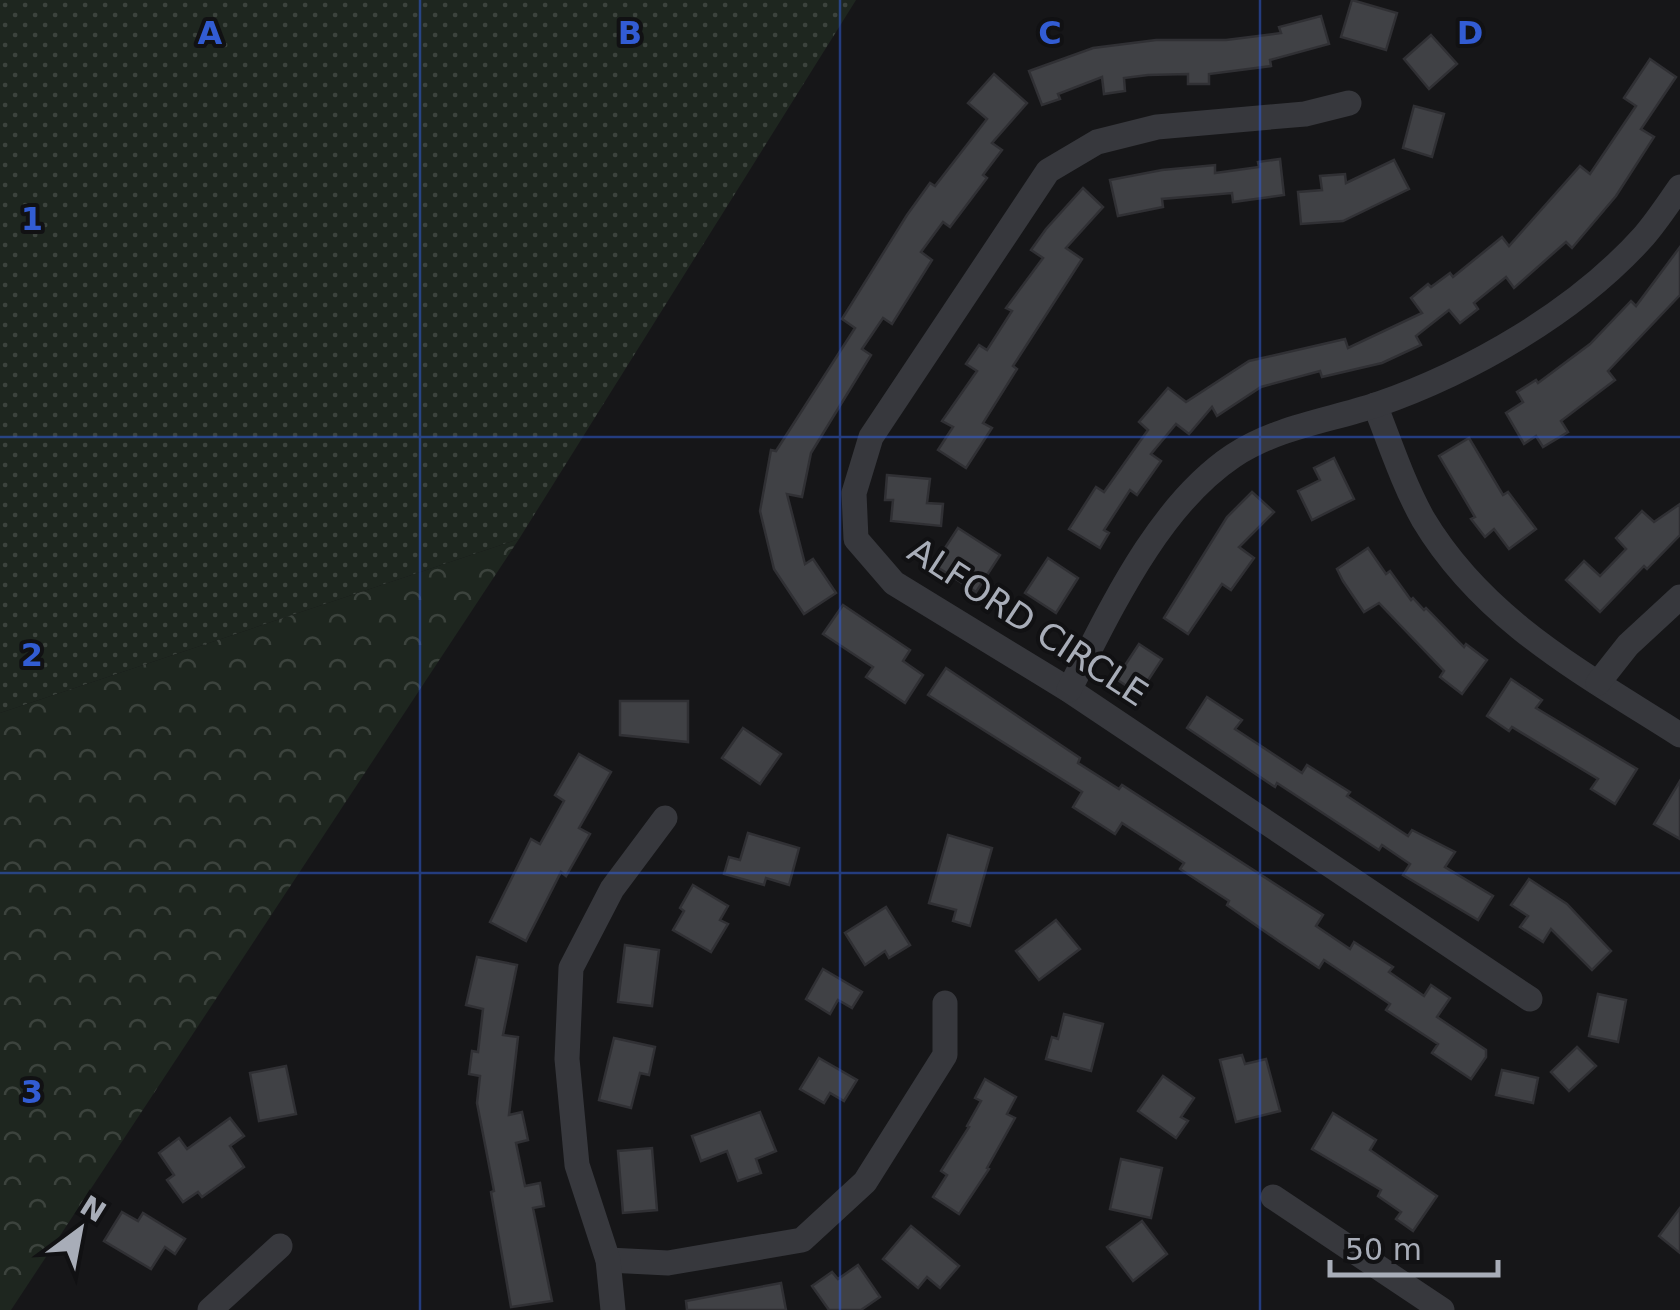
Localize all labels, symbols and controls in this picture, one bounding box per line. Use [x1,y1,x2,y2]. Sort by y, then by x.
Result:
text: A [198,14,223,52]
text: B [618,14,642,52]
text: C [1038,14,1062,52]
text: D [1457,14,1483,52]
text: 1 [21,200,43,238]
street label: ALFORD CIRCLE [901,530,1155,714]
text: 2 [21,636,43,674]
text: 3 [21,1073,43,1111]
north arrow [30,1180,130,1280]
text: N [74,1189,112,1229]
scale bar [1330,1215,1498,1277]
text: 50 m [1345,1232,1422,1267]

